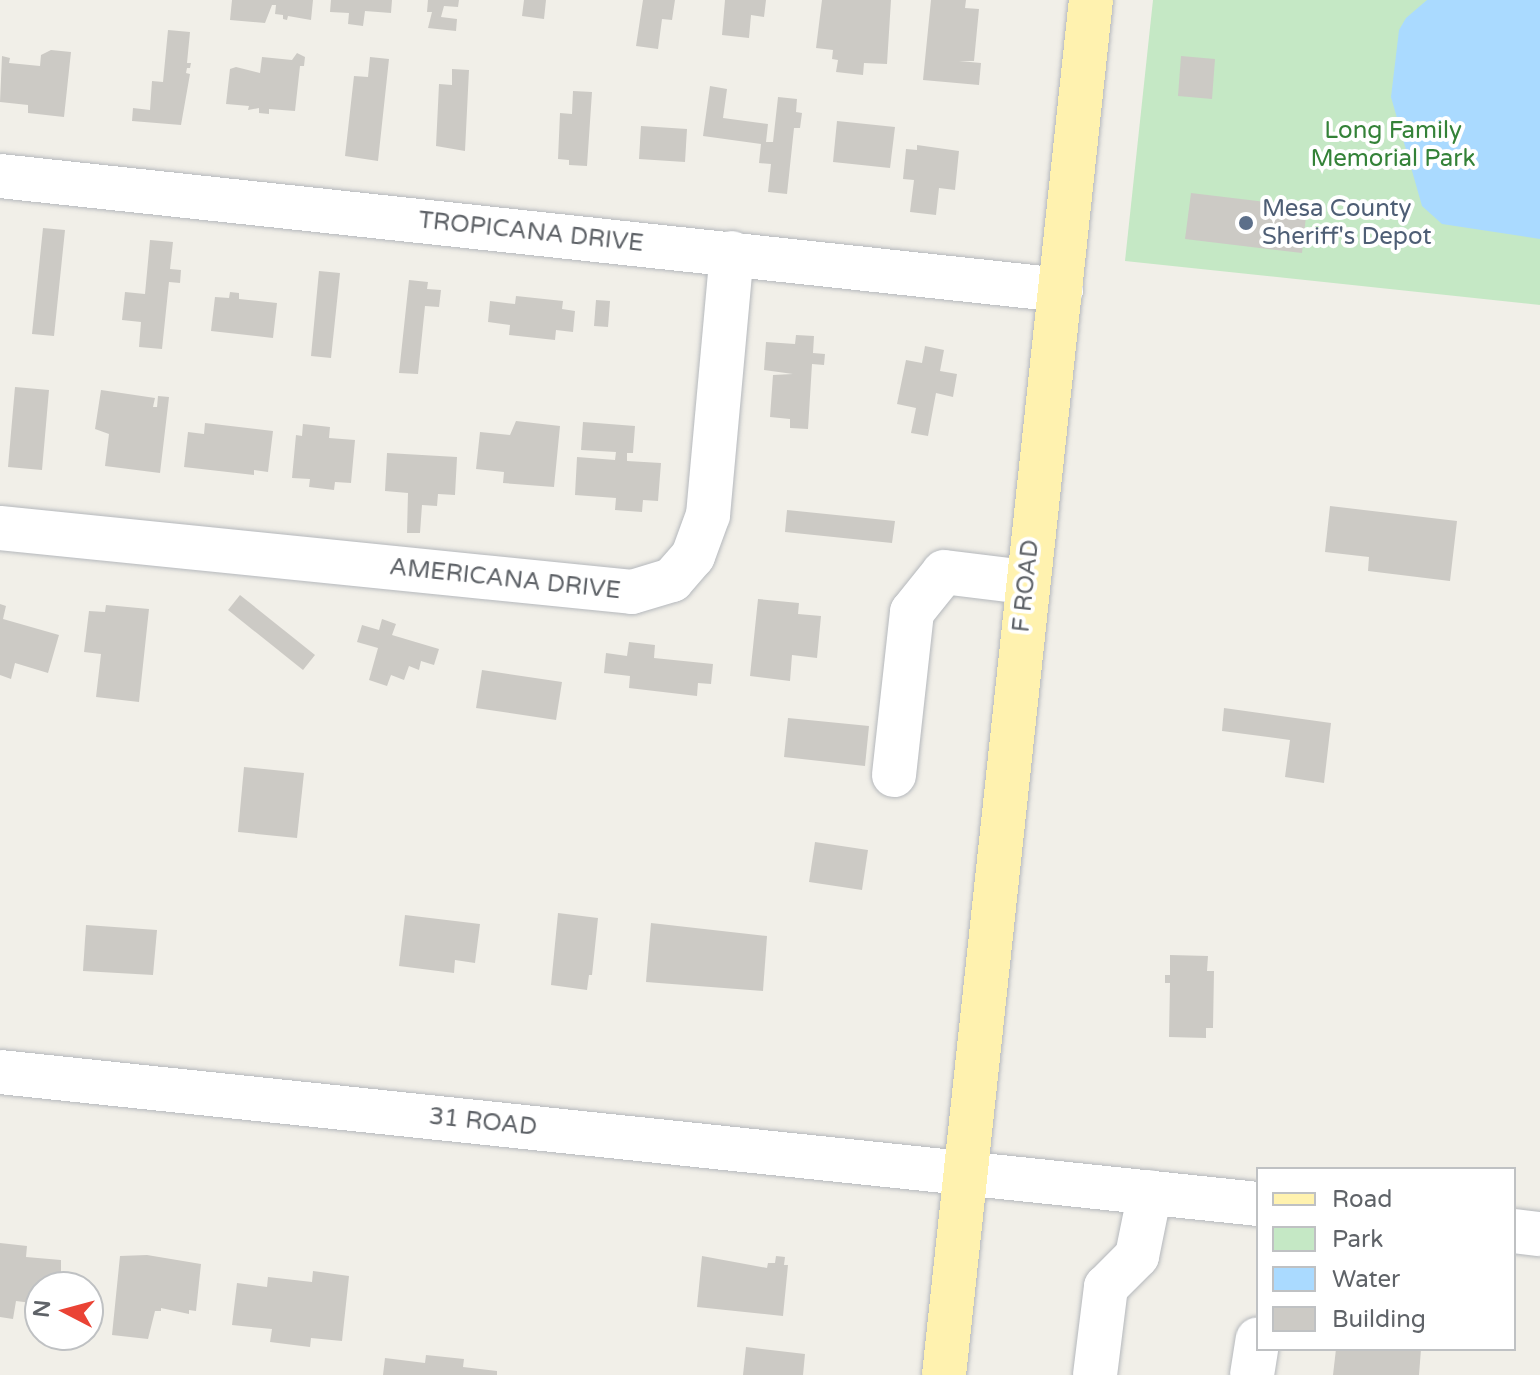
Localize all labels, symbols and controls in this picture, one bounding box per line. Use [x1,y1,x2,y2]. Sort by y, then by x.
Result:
park label: Long Family Memorial Park [1310,117,1476,173]
place label: Mesa County Sheriff's Depot [1262,195,1432,251]
street label: TROPICANA DRIVE [417,206,645,258]
marker: Mesa County Sheriff's Depot [1237,214,1255,232]
street label: F ROAD [1007,538,1045,634]
street label: AMERICANA DRIVE [388,553,622,605]
street label: 31 ROAD [428,1102,538,1142]
legend [1256,1167,1516,1351]
text: Road [1332,1185,1392,1214]
text: Park [1332,1225,1383,1254]
text: Water [1332,1265,1400,1294]
north arrow [24,1271,104,1351]
text: N [28,1299,56,1319]
text: Building [1332,1305,1426,1334]

